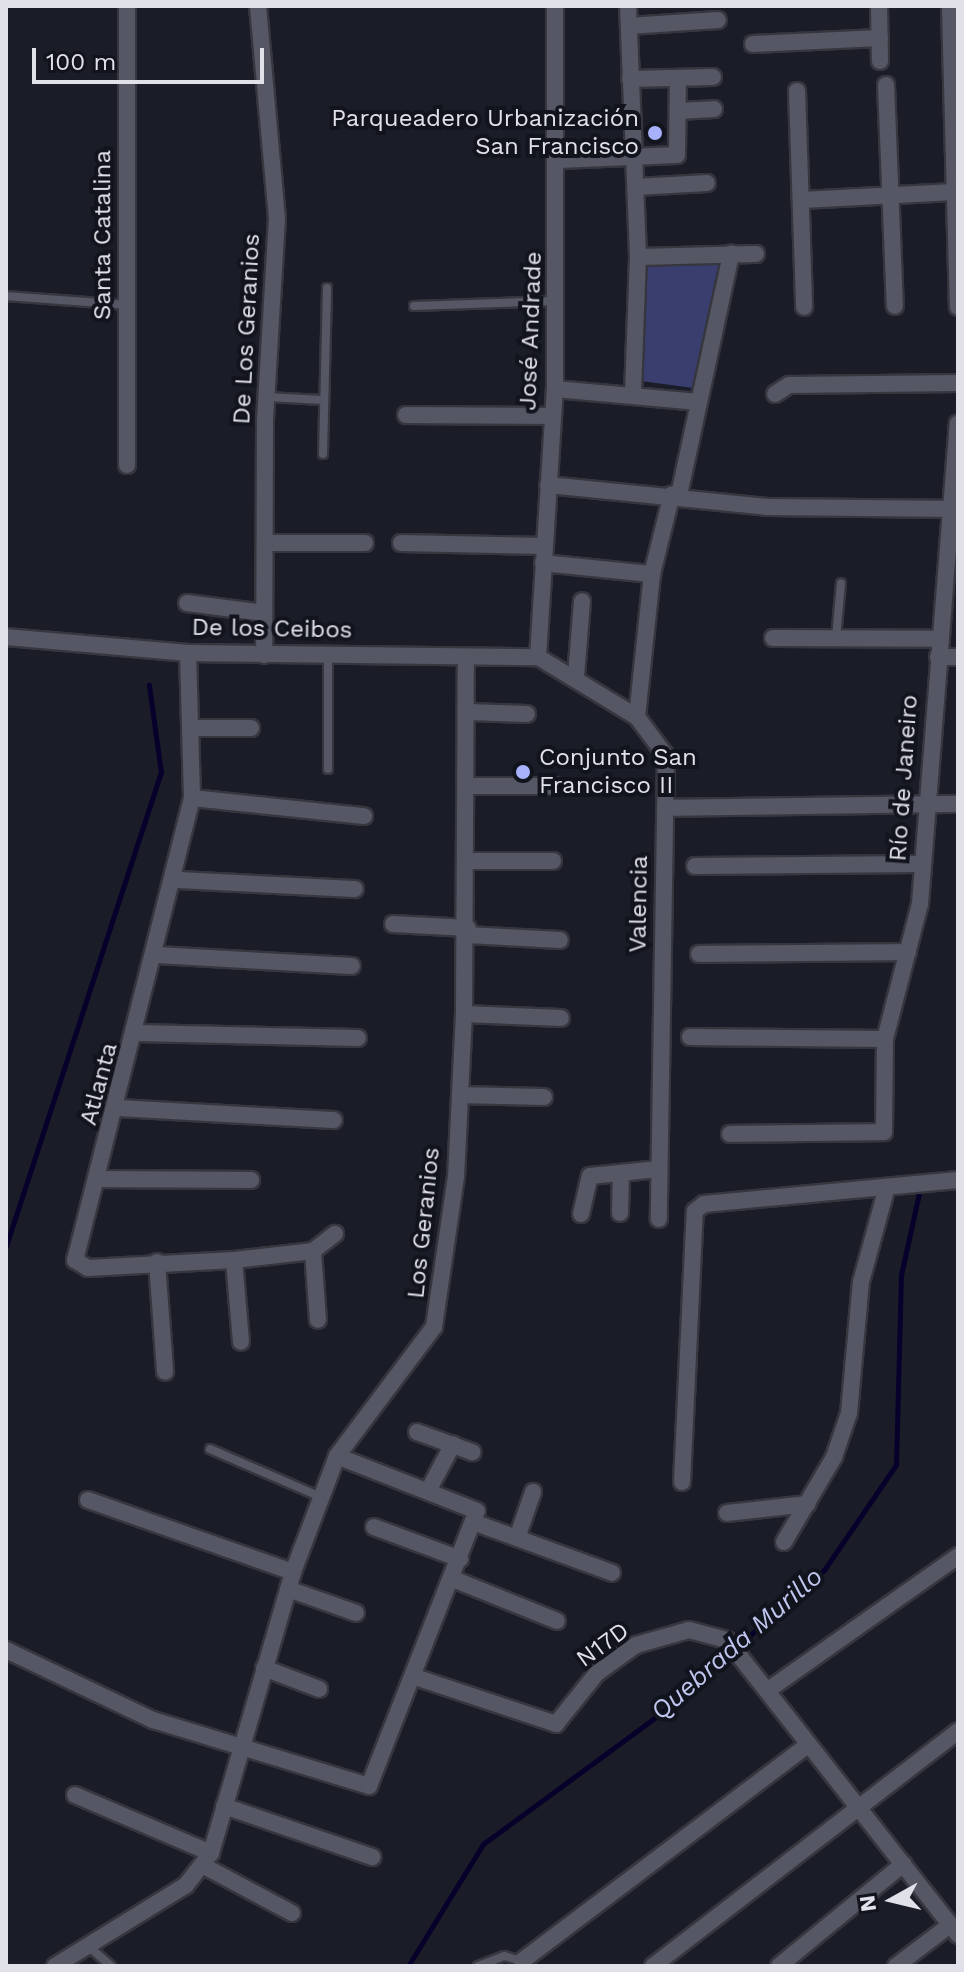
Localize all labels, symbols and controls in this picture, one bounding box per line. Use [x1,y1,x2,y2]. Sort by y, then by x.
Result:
scale bar [36,32,268,82]
text: 100 m [46,48,116,76]
place label: Parqueadero Urbanización San Francisco [331,105,639,161]
marker: Parqueadero Urbanización San Francisco [646,124,664,142]
street label: Santa Catalina [89,150,117,320]
street label: De Los Geranios [228,233,266,425]
street label: José Andrade [514,250,548,412]
street label: De los Ceibos [191,613,353,645]
street label: Río de Janeiro [884,693,924,863]
place label: Conjunto San Francisco II [539,744,697,800]
marker: Conjunto San Francisco II [514,763,532,781]
street label: Valencia [624,855,654,953]
street label: Atlanta [74,1040,124,1128]
street label: Los Geranios [402,1146,446,1300]
water label: Quebrada Murillo [645,1561,829,1727]
street label: N17D [571,1616,635,1674]
north arrow [852,1860,932,1940]
text: N [854,1894,881,1913]

